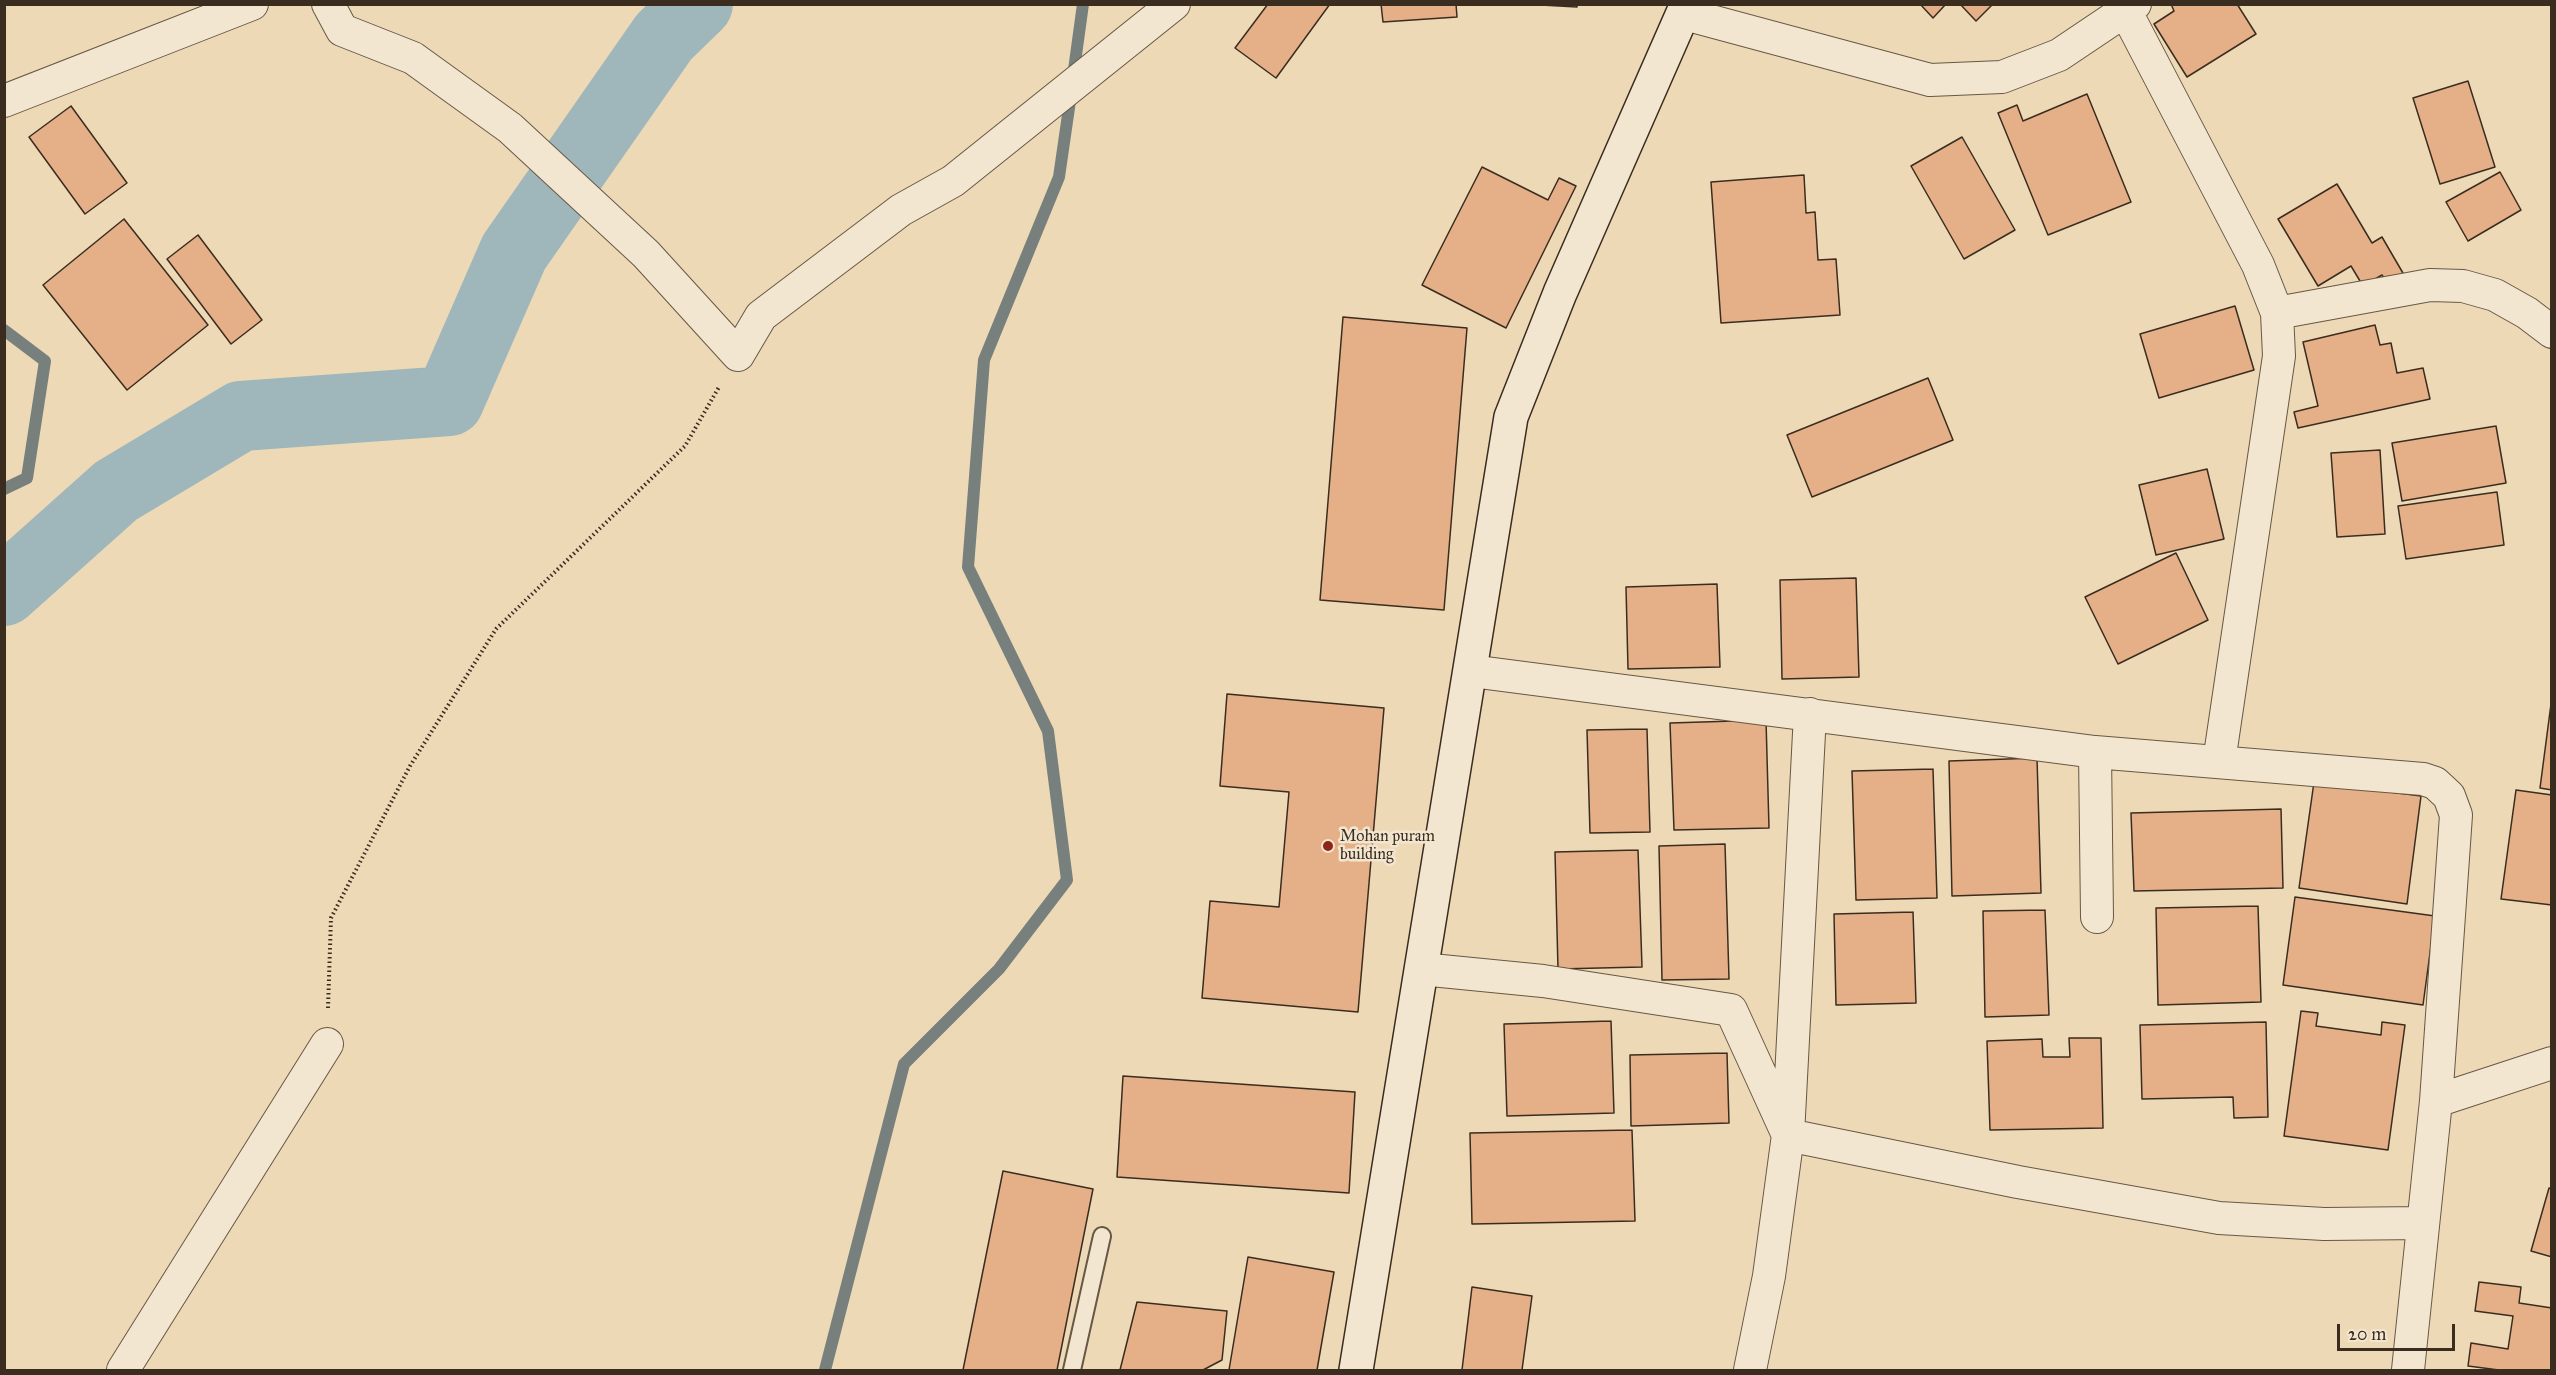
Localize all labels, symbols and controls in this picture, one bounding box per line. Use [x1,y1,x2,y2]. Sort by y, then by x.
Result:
place label: Mohan puram building [1340,827,1435,865]
marker: Mohan puram building [1321,839,1335,853]
scale bar [2340,1312,2458,1350]
text: 20 m [2348,1323,2386,1345]

